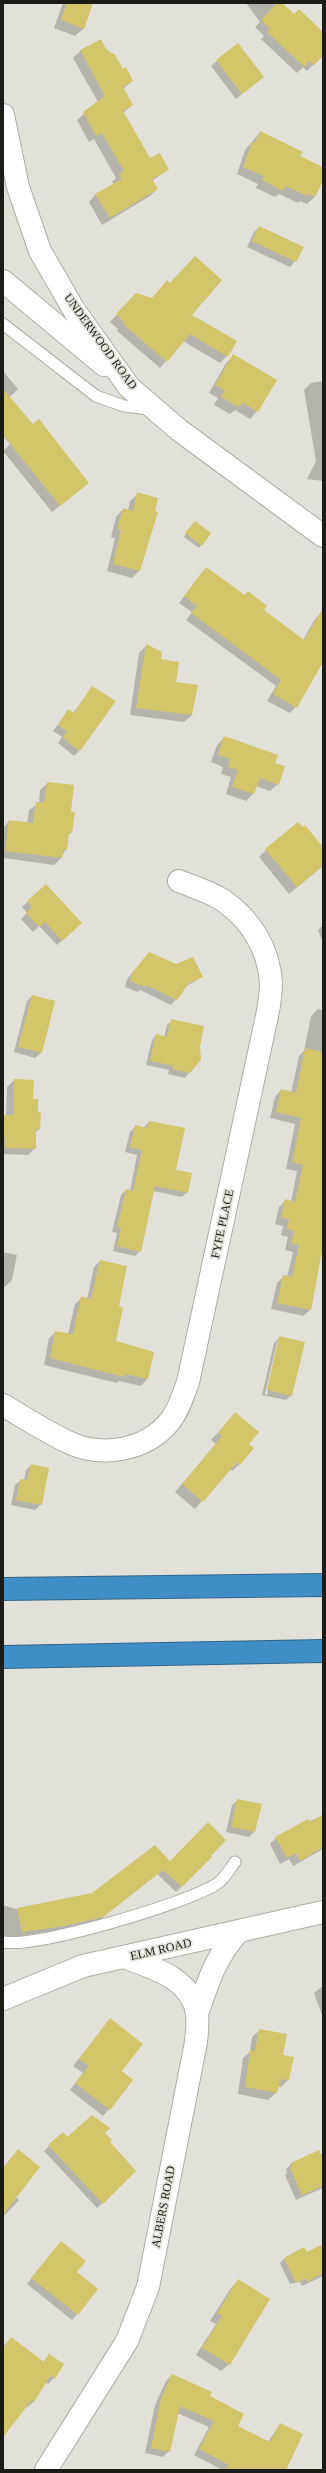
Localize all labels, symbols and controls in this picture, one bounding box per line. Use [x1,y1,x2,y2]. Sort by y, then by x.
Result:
street label: UNDERWOOD ROAD [60,291,140,393]
street label: FYFE PLACE [209,1188,237,1260]
street label: ELM ROAD [129,1936,193,1964]
street label: ALBERS ROAD [149,2165,179,2249]

